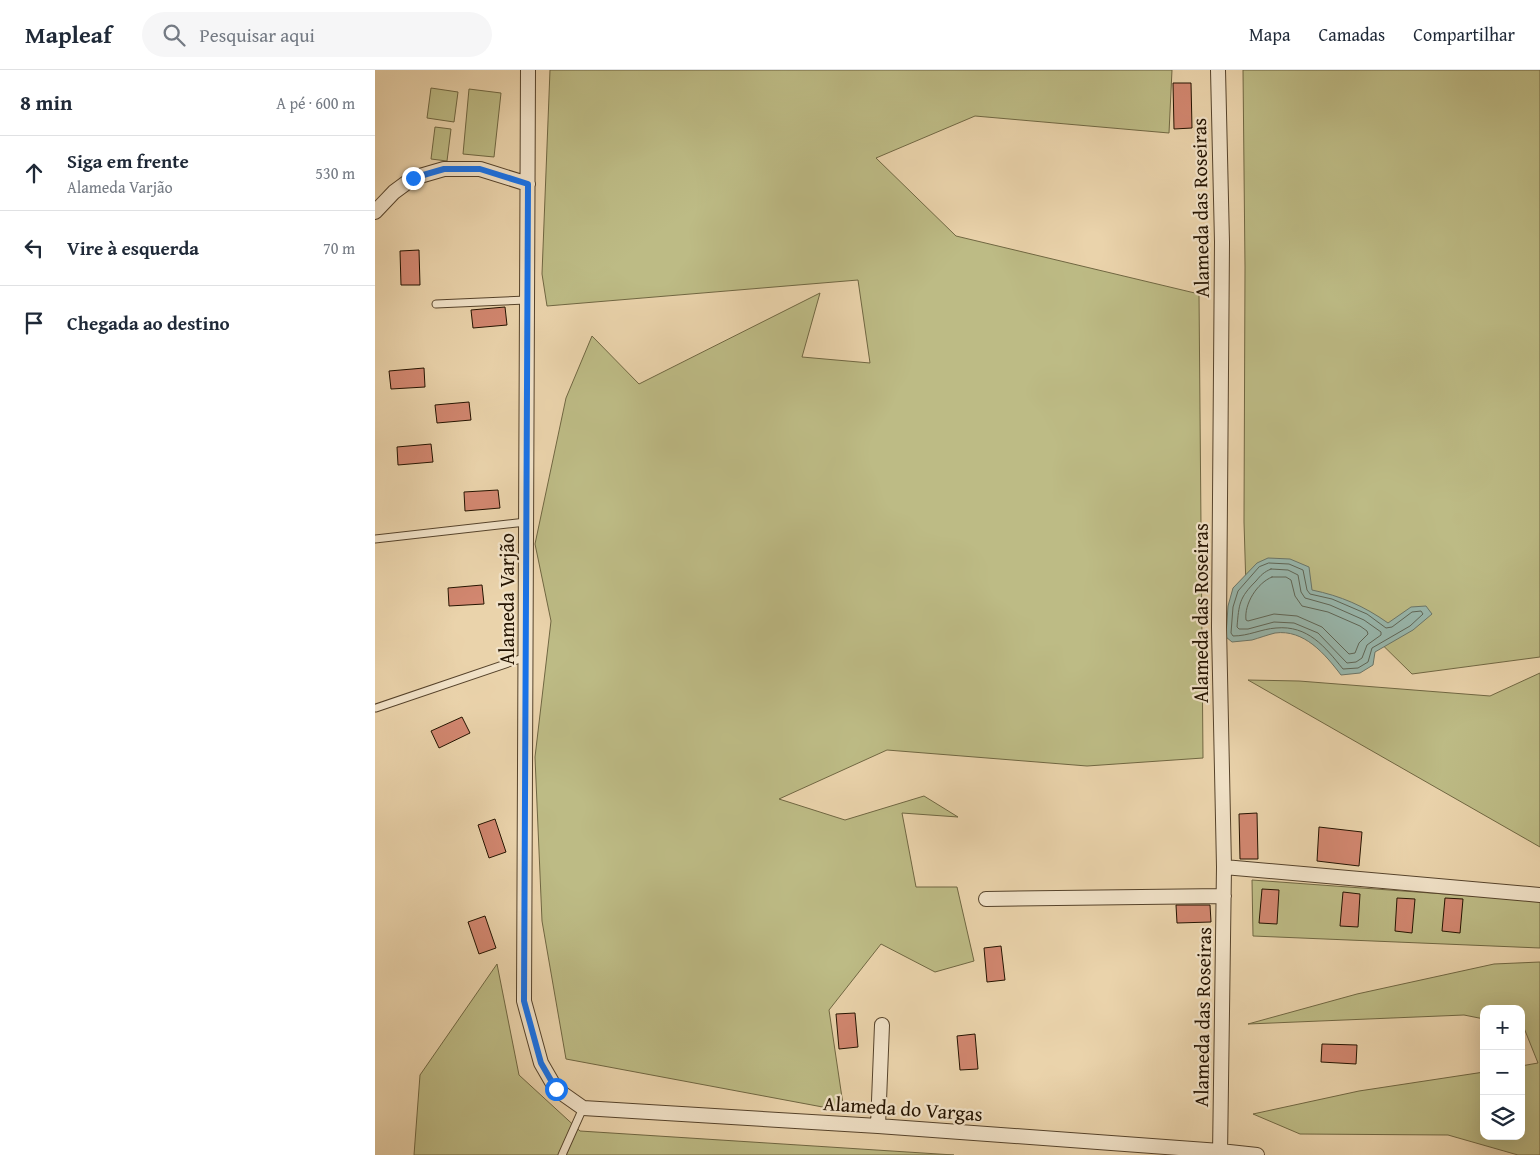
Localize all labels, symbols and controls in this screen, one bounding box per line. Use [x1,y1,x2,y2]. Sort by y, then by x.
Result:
search box [142,12,492,57]
text: Mapleaf [25,17,112,52]
icon: search [160,21,188,49]
text: Pesquisar aqui [200,21,315,49]
text: Mapa [1249,21,1290,48]
text: Camadas [1318,21,1385,48]
text: Compartilhar [1413,21,1515,48]
text: 8 min [20,87,72,118]
text: A pé · 600 m [276,91,355,115]
street label: Alameda das Roseiras [1184,118,1216,298]
text: Siga em frente [67,147,189,175]
icon: ahead [20,159,48,187]
text: 530 m [315,161,355,185]
route end [402,167,425,190]
text: Alameda Varjão [67,175,173,199]
icon: left [20,234,48,262]
text: Vire à esquerda [67,234,199,262]
text: 70 m [323,236,355,260]
icon: arrive [20,309,48,337]
text: Chegada ao destino [67,309,230,337]
street label: Alameda das Roseiras [1186,523,1215,703]
street label: Alameda Varjão [492,533,521,665]
street label: Alameda das Roseiras [1186,927,1218,1107]
map controls [1480,1005,1525,1140]
button: + [1480,1005,1525,1050]
button: − [1480,1050,1525,1095]
route start [545,1078,568,1101]
street label: Alameda do Vargas [822,1088,984,1128]
button: layers [1480,1095,1525,1140]

